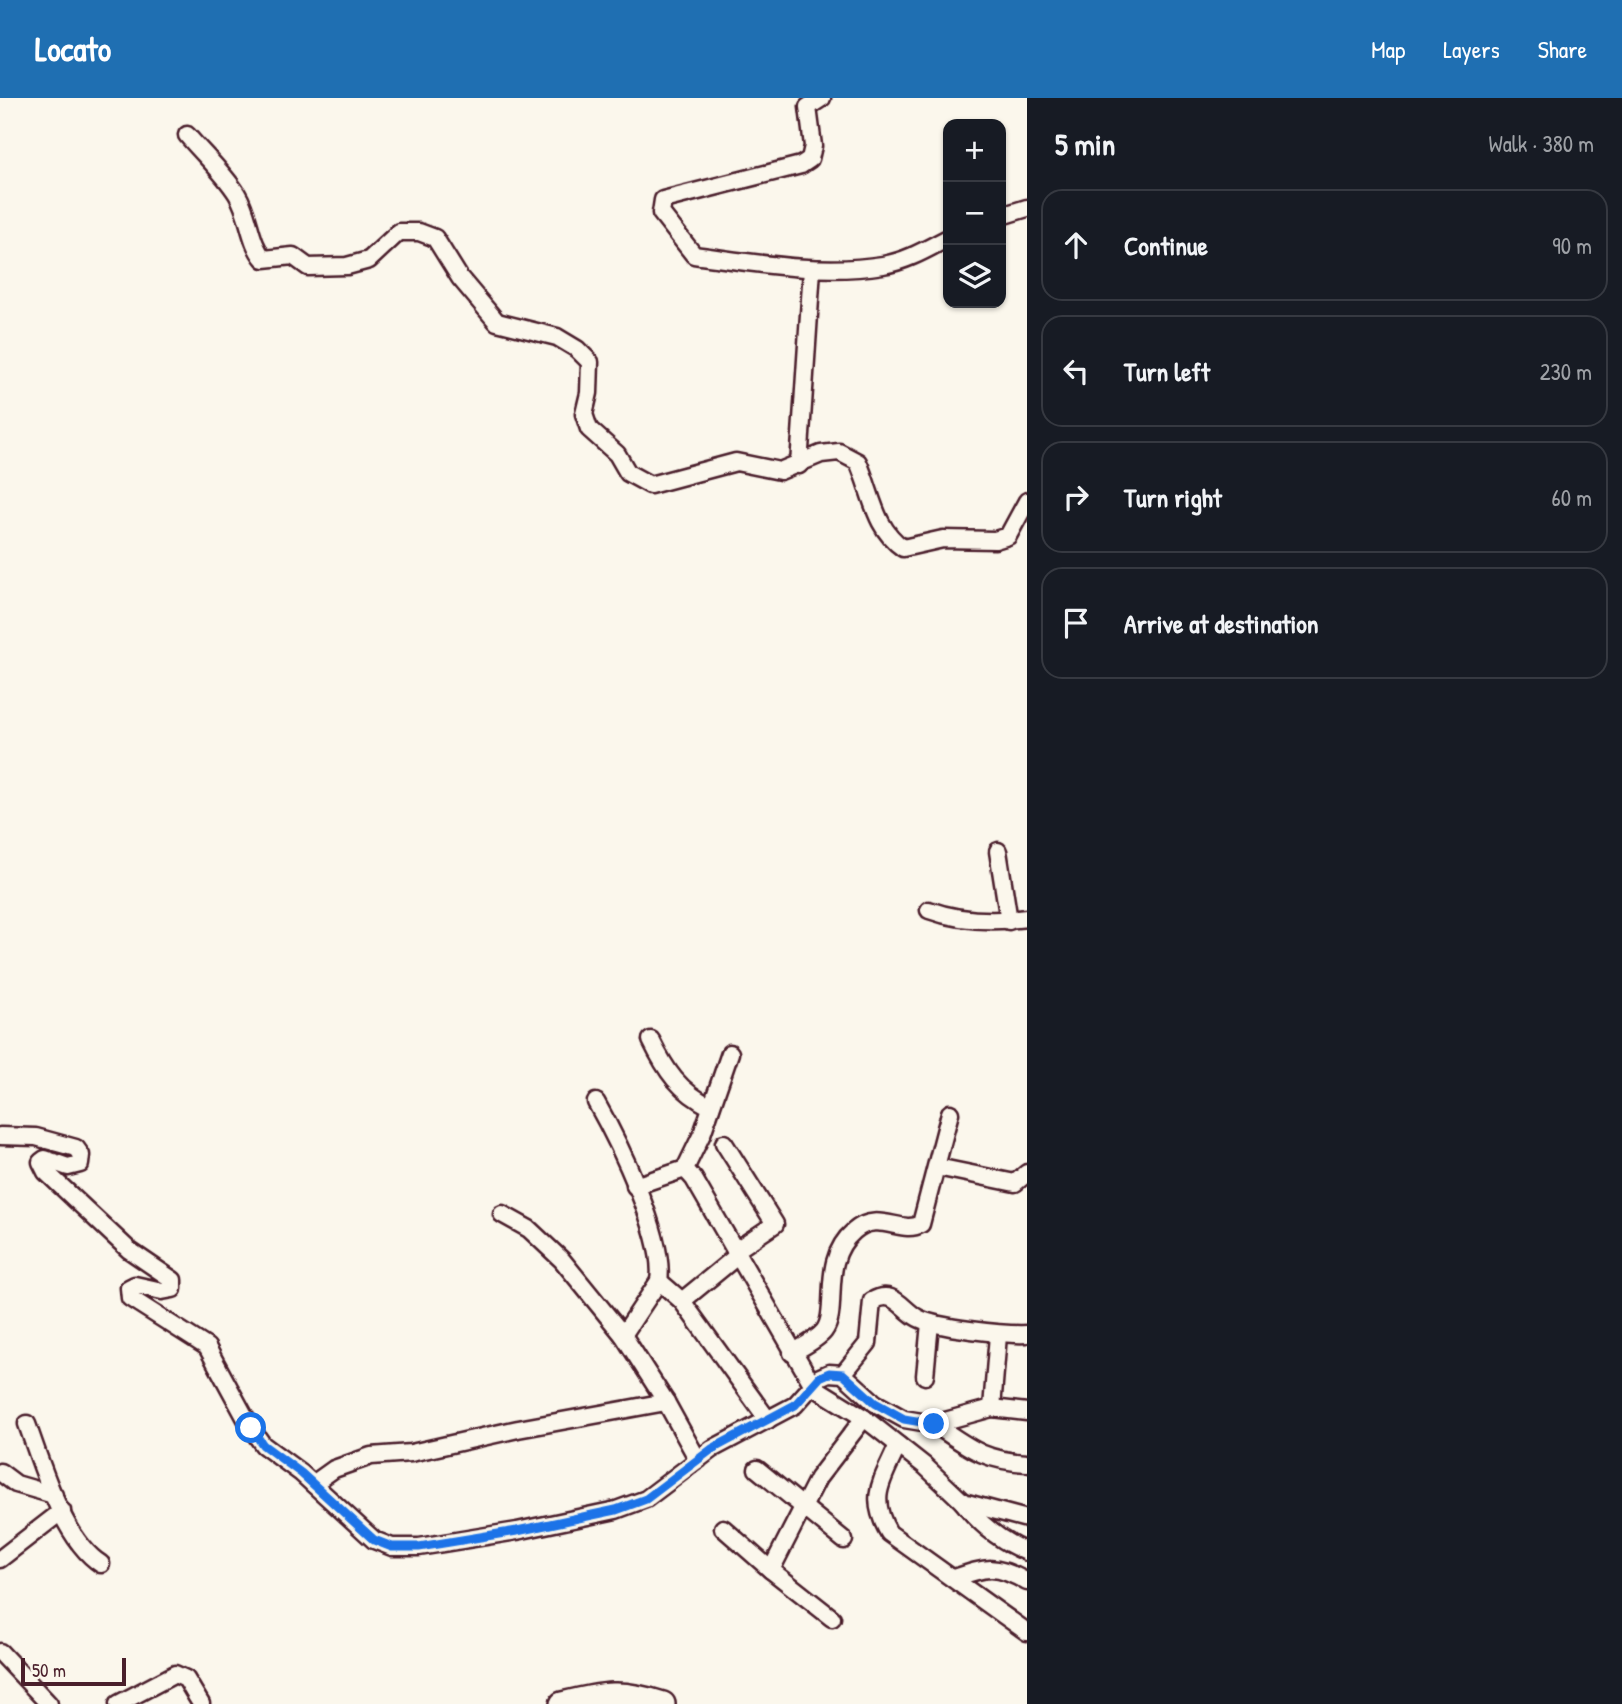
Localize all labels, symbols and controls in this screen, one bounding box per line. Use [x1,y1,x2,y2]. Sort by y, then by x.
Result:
text: Locato [35,27,111,71]
text: Map [1371,33,1405,65]
text: Layers [1443,33,1500,65]
text: Share [1538,33,1587,65]
map controls [943,119,1006,308]
button: + [943,119,1006,182]
text: 5 min [1055,124,1115,164]
text: Walk · 380 m [1488,128,1594,159]
button: − [943,182,1006,245]
icon: ahead [1057,226,1095,264]
text: Continue [1124,228,1208,263]
text: 90 m [1552,230,1592,261]
button: layers [943,245,1006,308]
icon: left [1057,352,1095,390]
text: Turn left [1124,354,1210,389]
text: 230 m [1540,356,1592,387]
icon: right [1057,478,1095,516]
text: Turn right [1124,480,1222,515]
text: 60 m [1552,482,1592,513]
icon: arrive [1057,604,1095,642]
text: Arrive at destination [1124,606,1319,641]
route end [918,1408,949,1439]
route start [235,1412,266,1443]
scale bar [21,1655,126,1687]
text: 50 m [32,1657,66,1683]

